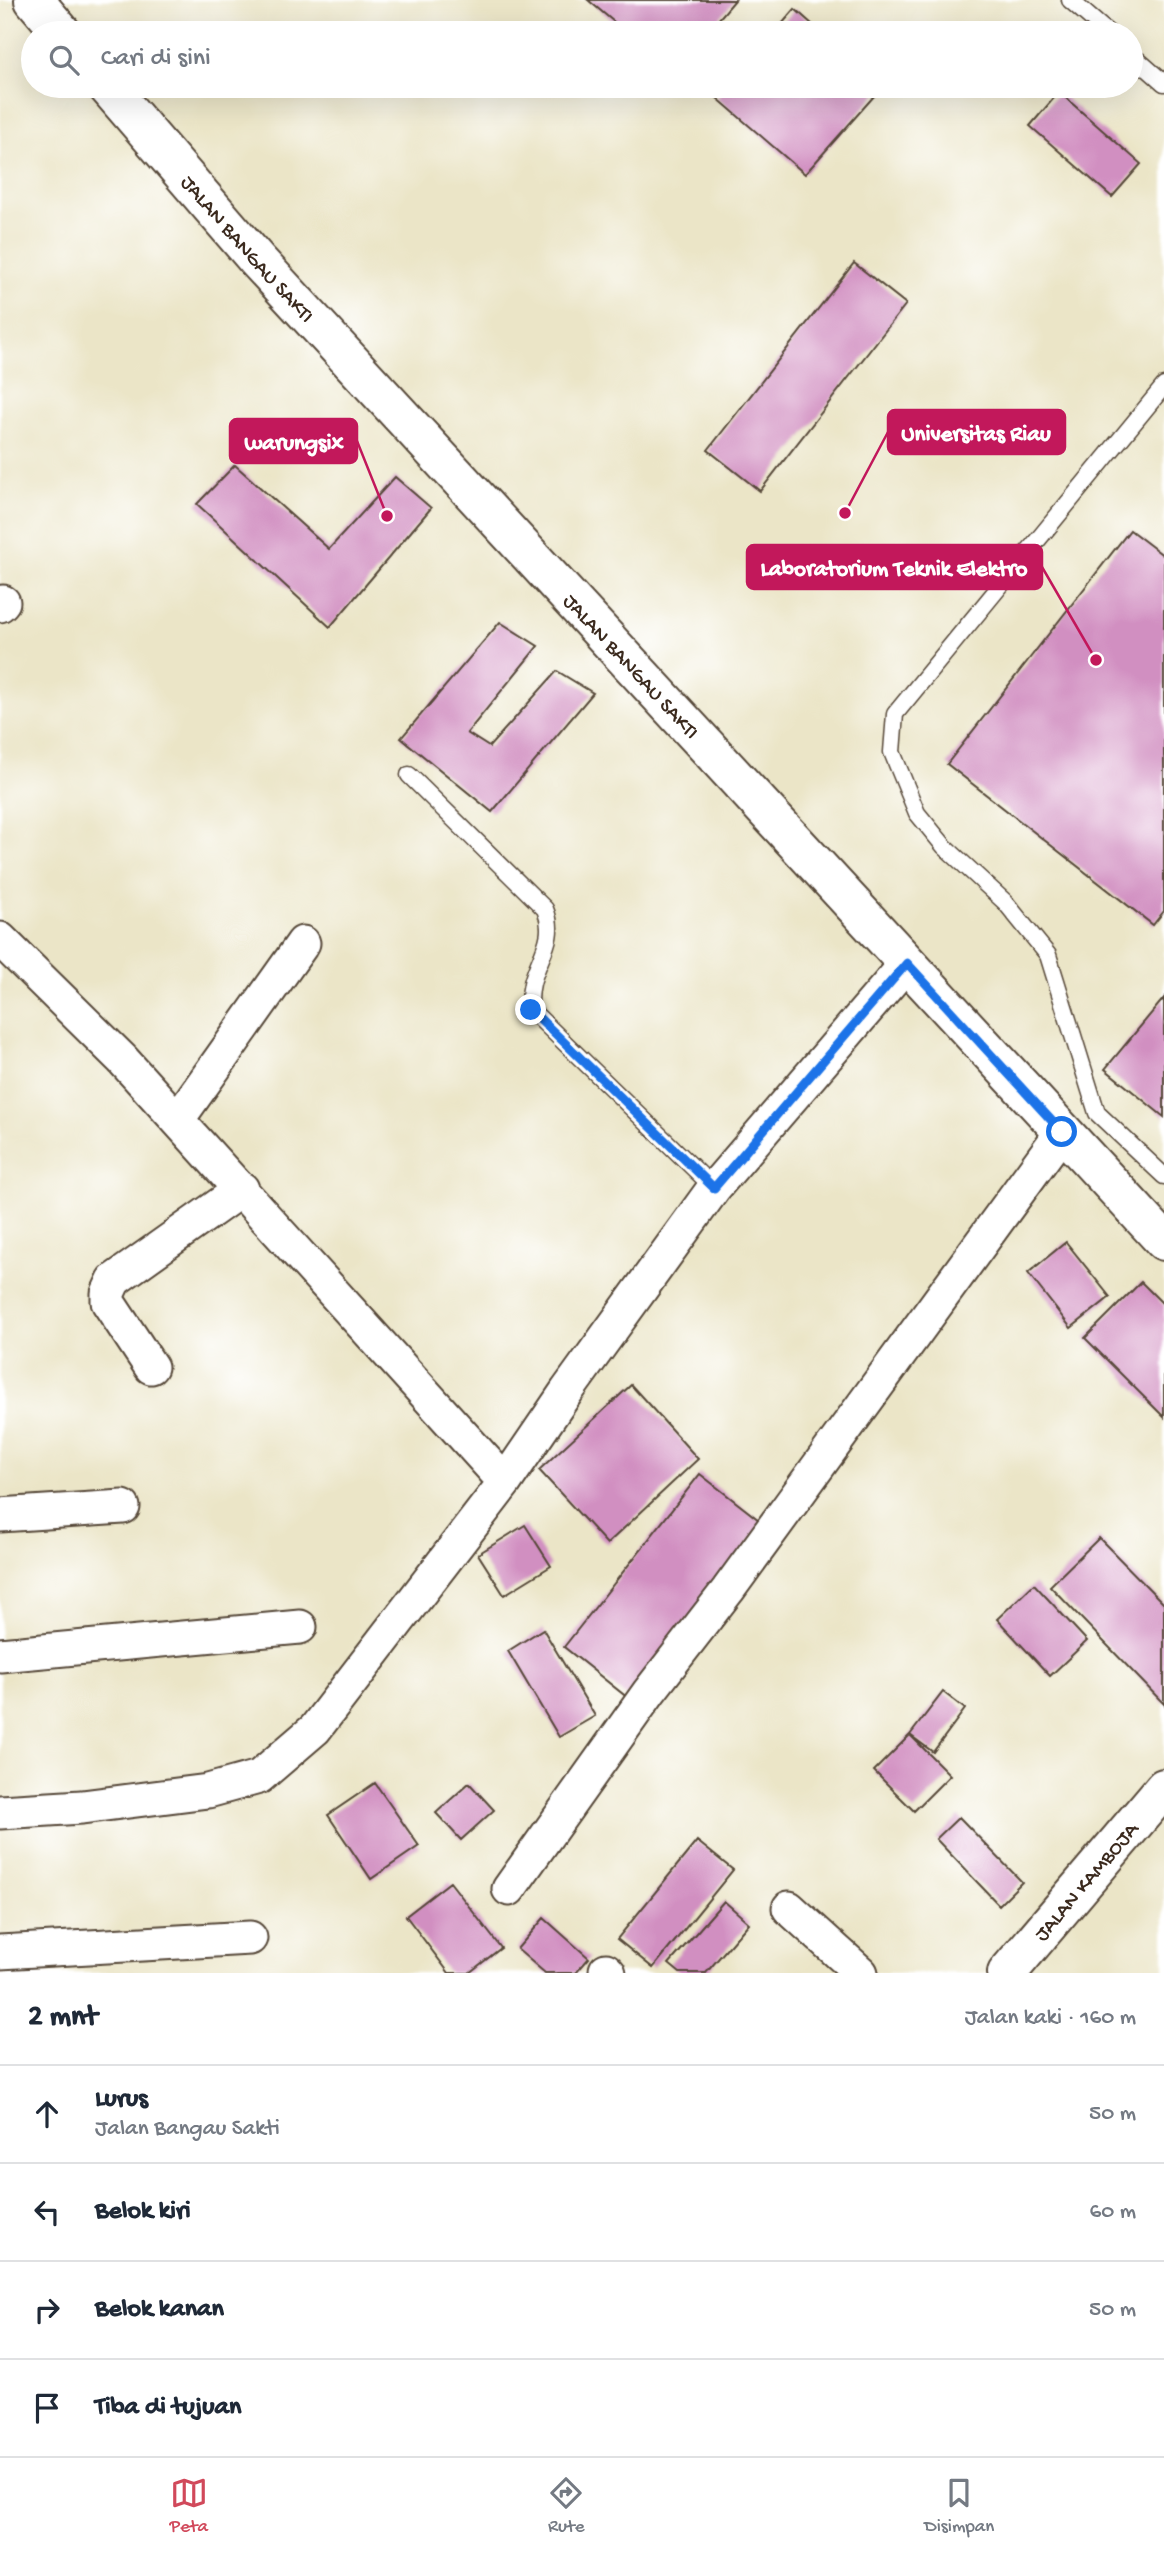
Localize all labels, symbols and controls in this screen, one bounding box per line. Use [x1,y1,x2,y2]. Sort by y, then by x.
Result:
search box [21,21,1143,98]
icon: search [45,41,83,79]
text: Cari di sini [101,44,211,75]
street label: JALAN BANGAU SAKTI [174,171,318,329]
callout: Universitas Riau [888,410,1065,454]
callout: warungsix [230,419,357,463]
text: Universitas Riau [901,422,1051,449]
text: warungsix [244,431,344,458]
callout: Laboratorium Teknik Elektro [747,545,1042,589]
text: Laboratorium Teknik Elektro [761,557,1027,584]
street label: JALAN BANGAU SAKTI [556,590,703,746]
route end [515,994,546,1025]
route start [1046,1116,1077,1147]
street label: JALAN KAMBOJA [1031,1817,1146,1947]
text: 2 mnt [28,2001,98,2036]
text: Jalan kaki · 160 m [965,2005,1136,2032]
text: Lurus [95,2085,148,2116]
icon: ahead [28,2095,66,2133]
text: 50 m [1089,2101,1136,2128]
text: Jalan Bangau Sakti [95,2116,280,2143]
icon: left [28,2193,66,2231]
text: Belok kiri [95,2197,191,2228]
text: 60 m [1090,2199,1136,2226]
icon: right [28,2291,66,2329]
text: Belok kanan [95,2295,224,2326]
text: 50 m [1089,2297,1136,2324]
icon: arrive [28,2389,66,2427]
text: Tiba di tujuan [95,2393,241,2424]
tab: Peta [170,2474,208,2539]
tab: Rute [547,2474,585,2539]
tab: Disimpan [924,2474,994,2539]

